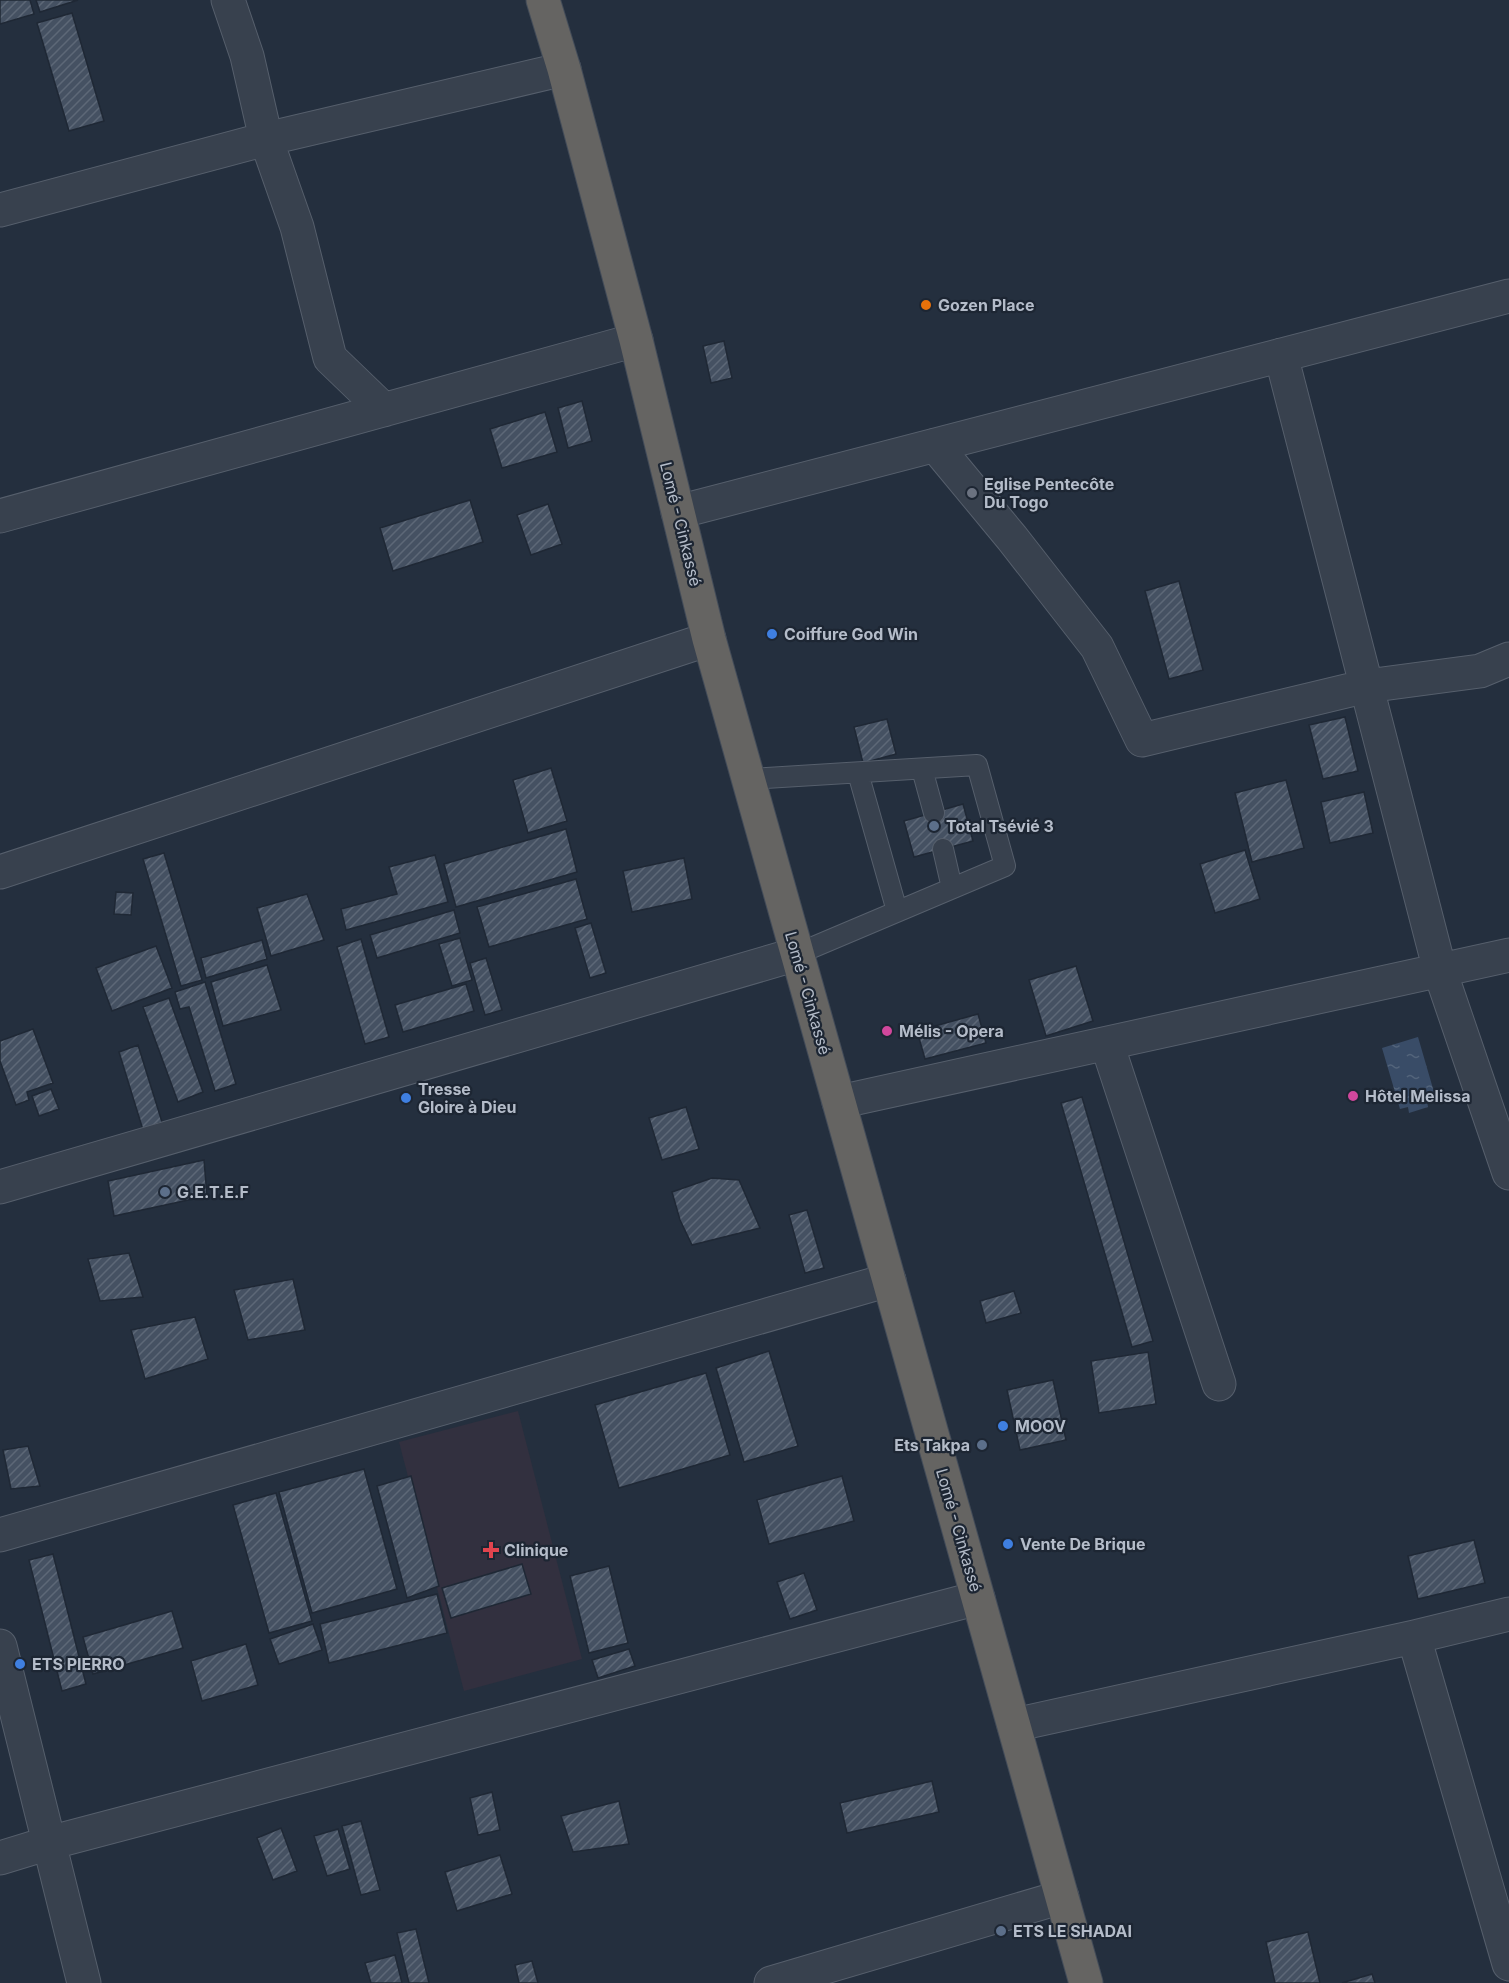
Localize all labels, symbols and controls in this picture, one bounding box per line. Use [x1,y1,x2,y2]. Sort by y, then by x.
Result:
place label: Gozen Place [938,295,1035,315]
marker: Gozen Place [919,298,933,312]
street label: Lomé - Cinkassé [656,460,706,588]
place label: Eglise Pentecôte Du Togo [984,474,1114,512]
marker: Eglise Pentecôte Du Togo [965,486,979,500]
place label: Coiffure God Win [784,624,918,644]
marker: Coiffure God Win [765,627,779,641]
place label: Total Tsévié 3 [946,816,1054,836]
marker: Total Tsévié 3 [927,819,941,833]
street label: Lomé - Cinkassé [781,929,835,1057]
place label: Mélis - Opera [899,1021,1004,1041]
marker: Mélis - Opera [880,1024,894,1038]
place label: Tresse Gloire à Dieu [418,1079,516,1117]
place label: Hôtel Melissa [1365,1086,1470,1106]
marker: Hôtel Melissa [1346,1089,1360,1103]
marker: Tresse Gloire à Dieu [399,1091,413,1105]
place label: G.E.T.E.F [177,1182,249,1202]
marker: G.E.T.E.F [158,1185,172,1199]
place label: MOOV [1015,1416,1066,1436]
marker: MOOV [996,1419,1010,1433]
place label: Ets Takpa [894,1435,970,1455]
marker: Ets Takpa [975,1438,989,1452]
street label: Lomé - Cinkassé [932,1466,986,1594]
place label: Vente De Brique [1020,1534,1146,1554]
marker: Vente De Brique [1001,1537,1015,1551]
place label: Clinique [504,1540,568,1560]
marker: Clinique [482,1541,500,1559]
place label: ETS PIERRO [32,1654,125,1674]
marker: ETS PIERRO [13,1657,27,1671]
place label: ETS LE SHADAI [1013,1921,1132,1941]
marker: ETS LE SHADAI [994,1924,1008,1938]

